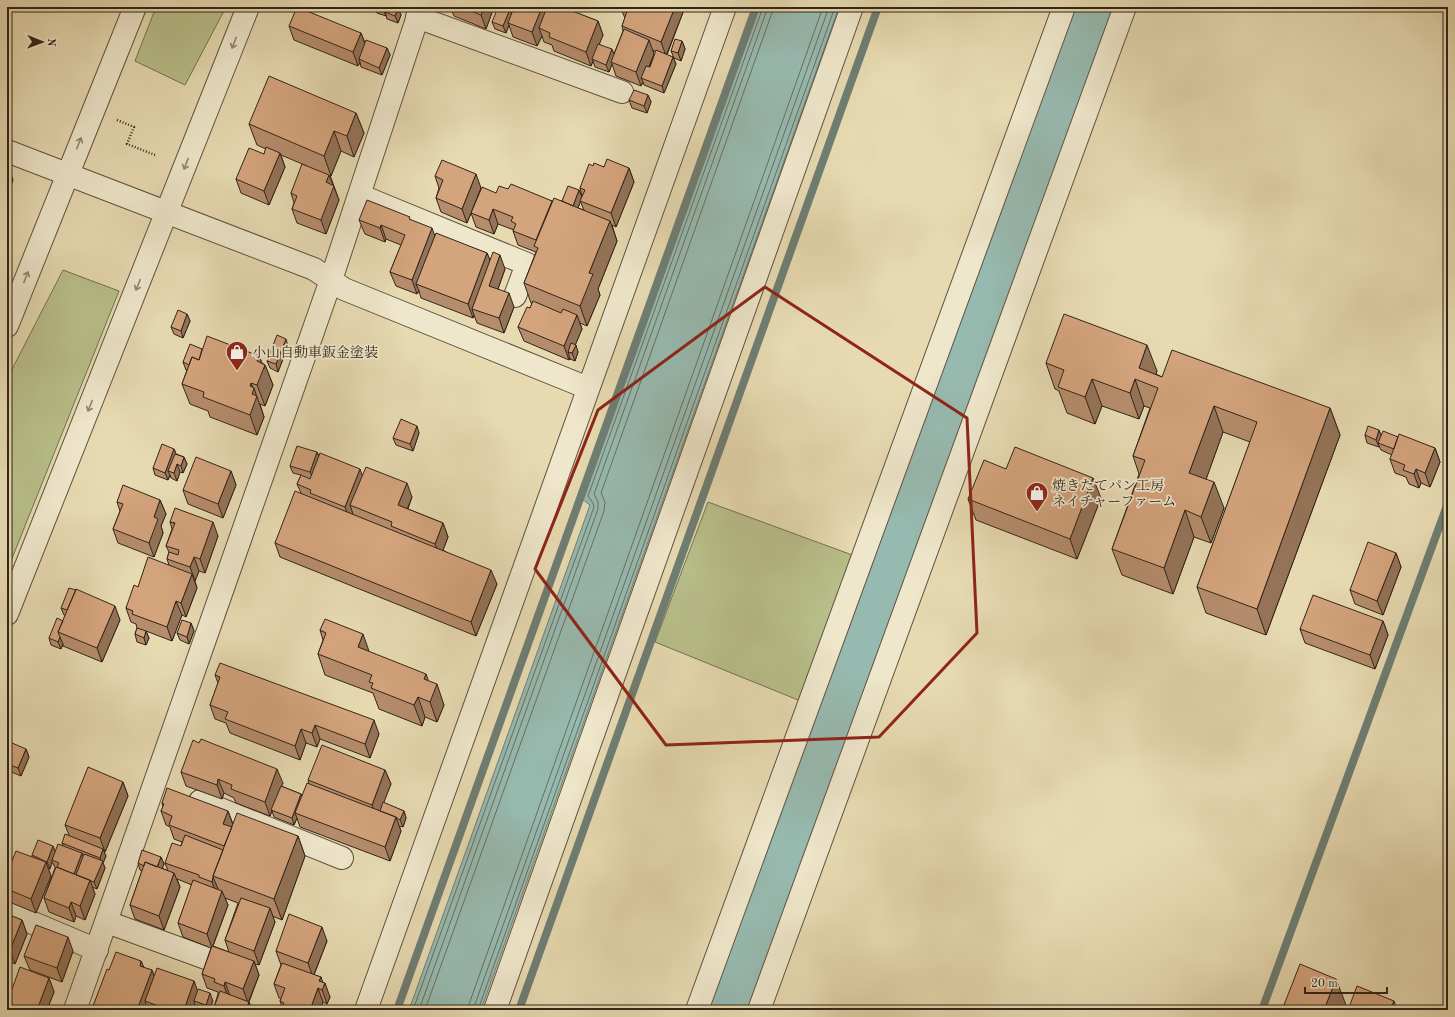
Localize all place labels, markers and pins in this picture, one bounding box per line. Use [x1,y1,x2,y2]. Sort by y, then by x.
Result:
shop icon: 小山自動車鈑金塗装 [224,339,250,372]
place label: 小山自動車鈑金塗装 [252,345,378,360]
place label: 焼きたてパン工房 ネイチャーファーム [1052,478,1176,509]
shop icon: 焼きたてパン工房 ネイチャーファーム [1024,480,1050,513]

